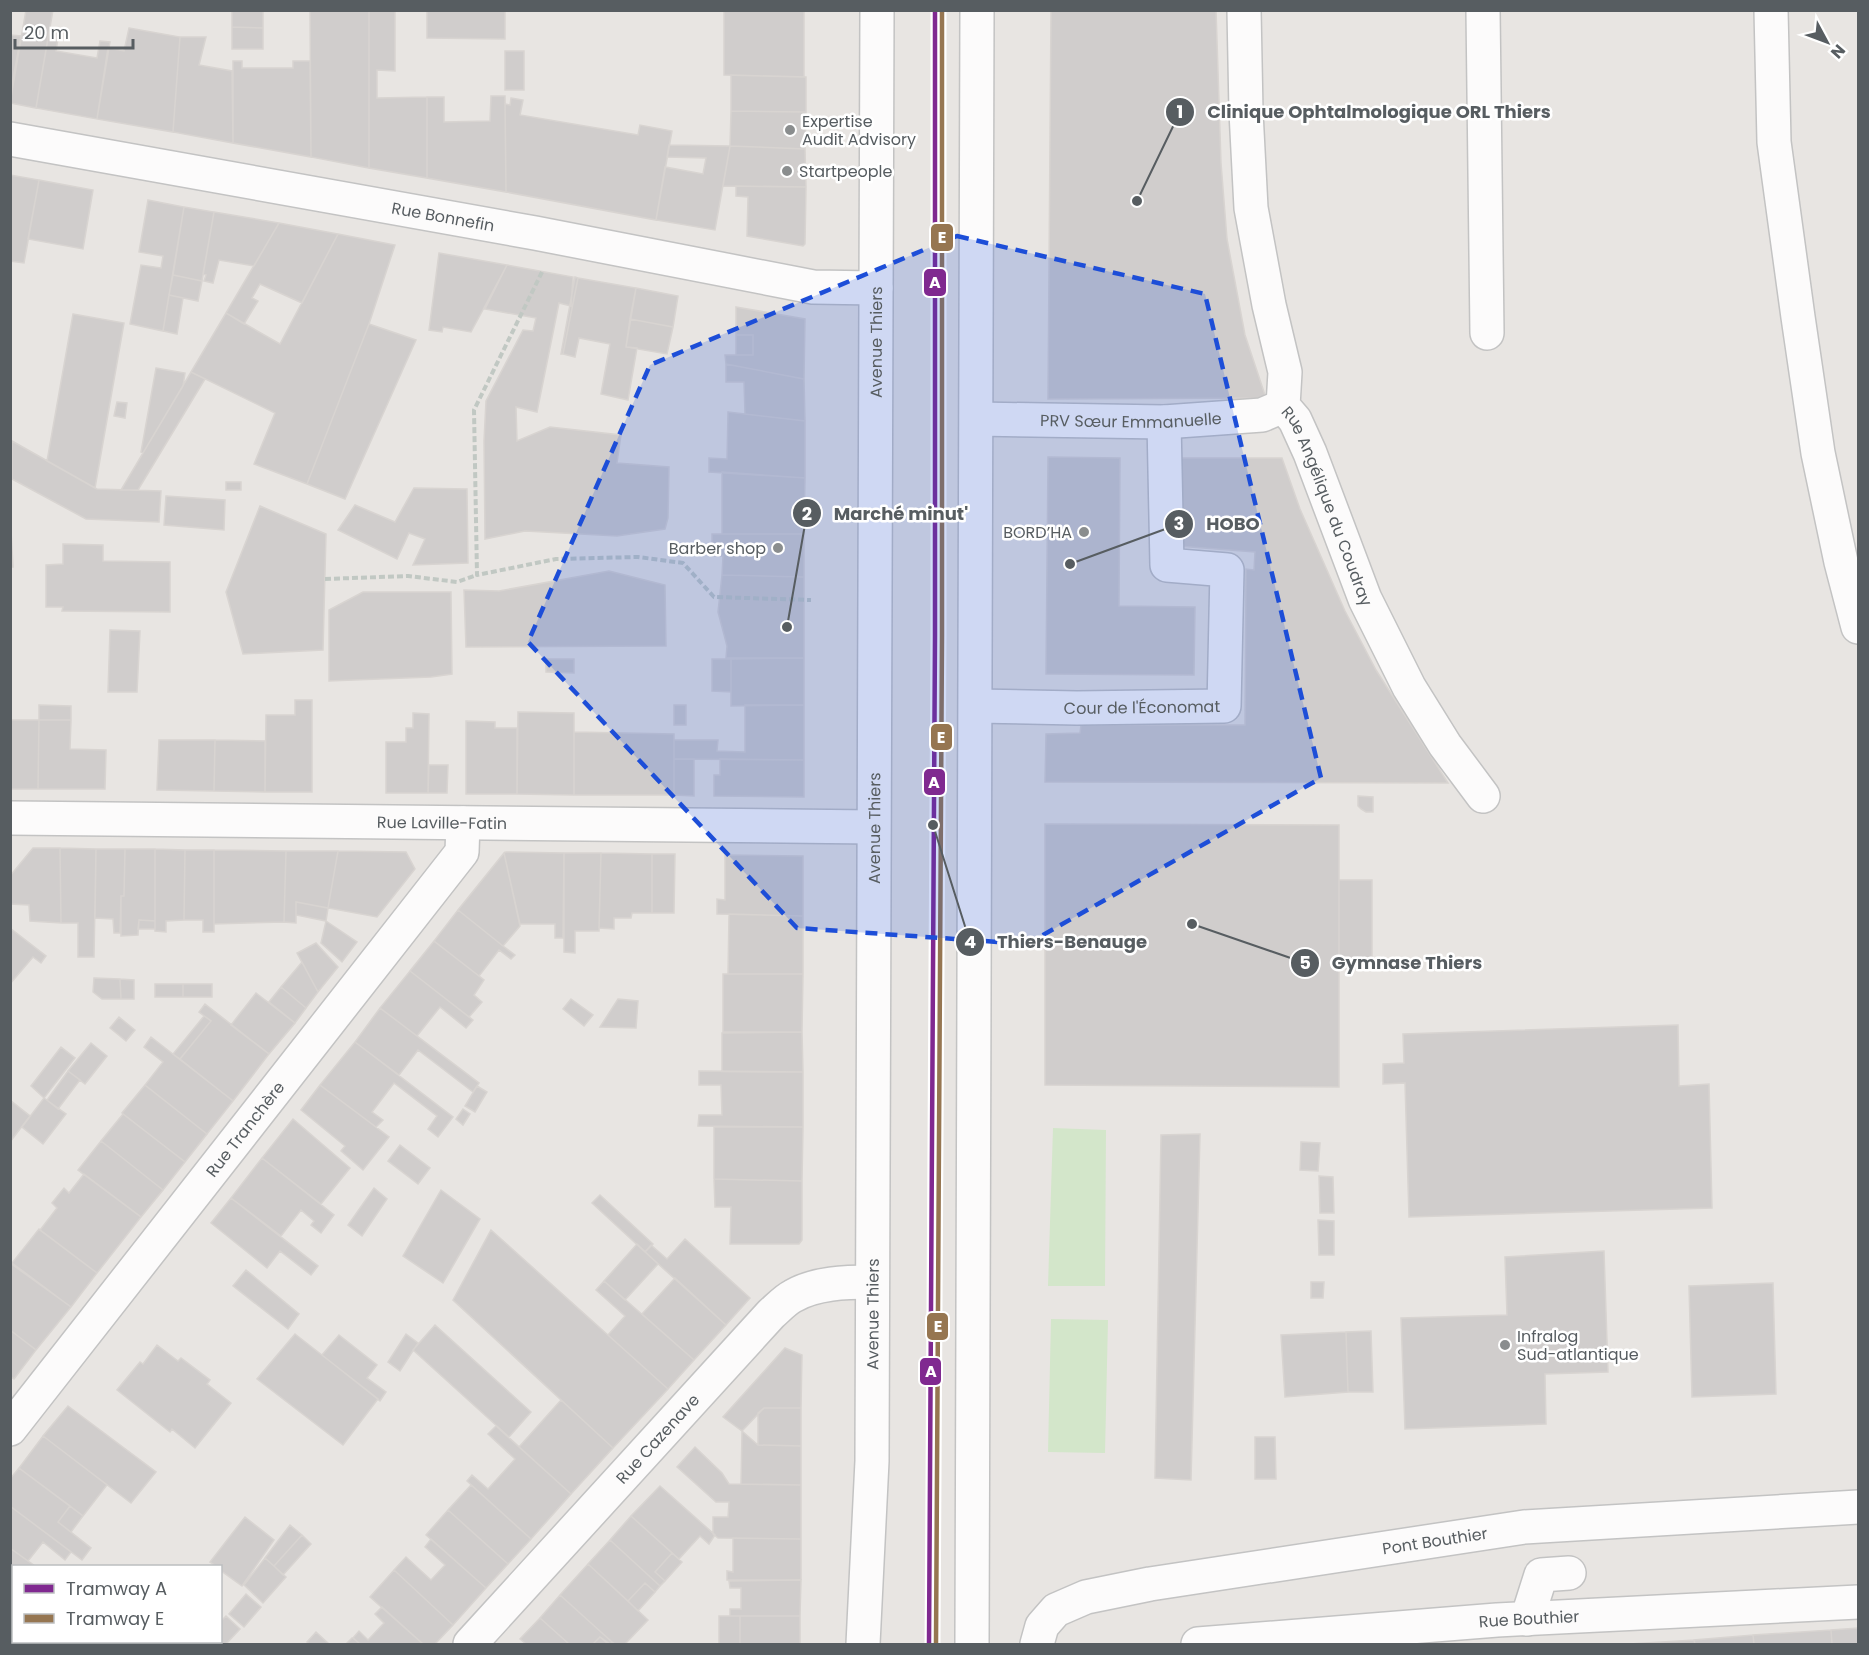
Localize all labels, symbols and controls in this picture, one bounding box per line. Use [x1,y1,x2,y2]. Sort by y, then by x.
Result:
scale bar [15,12,134,50]
north arrow [1797,12,1857,72]
text: 20 m [24,20,69,45]
text: N [1825,39,1851,64]
callout: Clinique Ophtalmologique ORL Thiers [1165,94,1563,130]
text: 1 [1177,99,1183,124]
text: Clinique Ophtalmologique ORL Thiers [1207,99,1551,124]
place label: Expertise Audit Advisory [802,110,916,151]
marker: Expertise Audit Advisory [783,123,797,137]
place label: Startpeople [799,160,893,183]
marker: Startpeople [780,164,794,178]
street label: Rue Bonnefin [390,196,496,237]
line badge: E [930,223,954,252]
text: E [938,226,946,249]
line badge: A [923,268,947,297]
text: A [929,271,941,294]
street label: Avenue Thiers [864,286,888,398]
street label: Rue Angélique du Coudray [1276,401,1378,610]
street label: PRV Sœur Emmanuelle [1040,406,1222,434]
callout: Marché minut' [792,495,980,531]
text: 2 [802,501,812,526]
text: Marché minut' [834,501,968,526]
callout: HOBO [1164,506,1271,542]
text: 3 [1174,511,1184,536]
text: HOBO [1206,511,1260,536]
place label: BORD’HA [1003,521,1072,544]
marker: BORD’HA [1077,525,1091,539]
place label: Barber shop [669,537,766,560]
marker: Barber shop [771,541,785,555]
street label: Cour de l'Économat [1064,695,1221,720]
line badge: E [930,723,953,751]
text: E [937,726,945,749]
line badge: A [923,768,946,796]
text: A [928,771,940,794]
street label: Avenue Thiers [862,772,886,884]
street label: Rue Laville-Fatin [377,810,507,835]
callout: Thiers-Benauge [955,924,1159,960]
text: 4 [964,929,976,954]
text: Thiers-Benauge [997,929,1147,954]
callout: Gymnase Thiers [1290,945,1494,981]
text: 5 [1299,950,1311,975]
text: Gymnase Thiers [1332,950,1482,975]
street label: Rue Tranchère [200,1076,290,1182]
street label: Avenue Thiers [861,1258,884,1370]
line badge: E [926,1312,949,1341]
text: E [934,1315,942,1338]
place label: Infralog Sud-atlantique [1517,1325,1639,1366]
marker: Infralog Sud-atlantique [1498,1338,1512,1352]
line badge: A [919,1357,942,1386]
text: A [925,1360,937,1383]
street label: Rue Cazenave [610,1388,704,1489]
street label: Pont Bouthier [1381,1521,1489,1560]
legend [12,1565,222,1643]
text: Tramway A [66,1576,167,1601]
street label: Rue Bouthier [1478,1604,1580,1633]
text: Tramway E [66,1606,164,1631]

